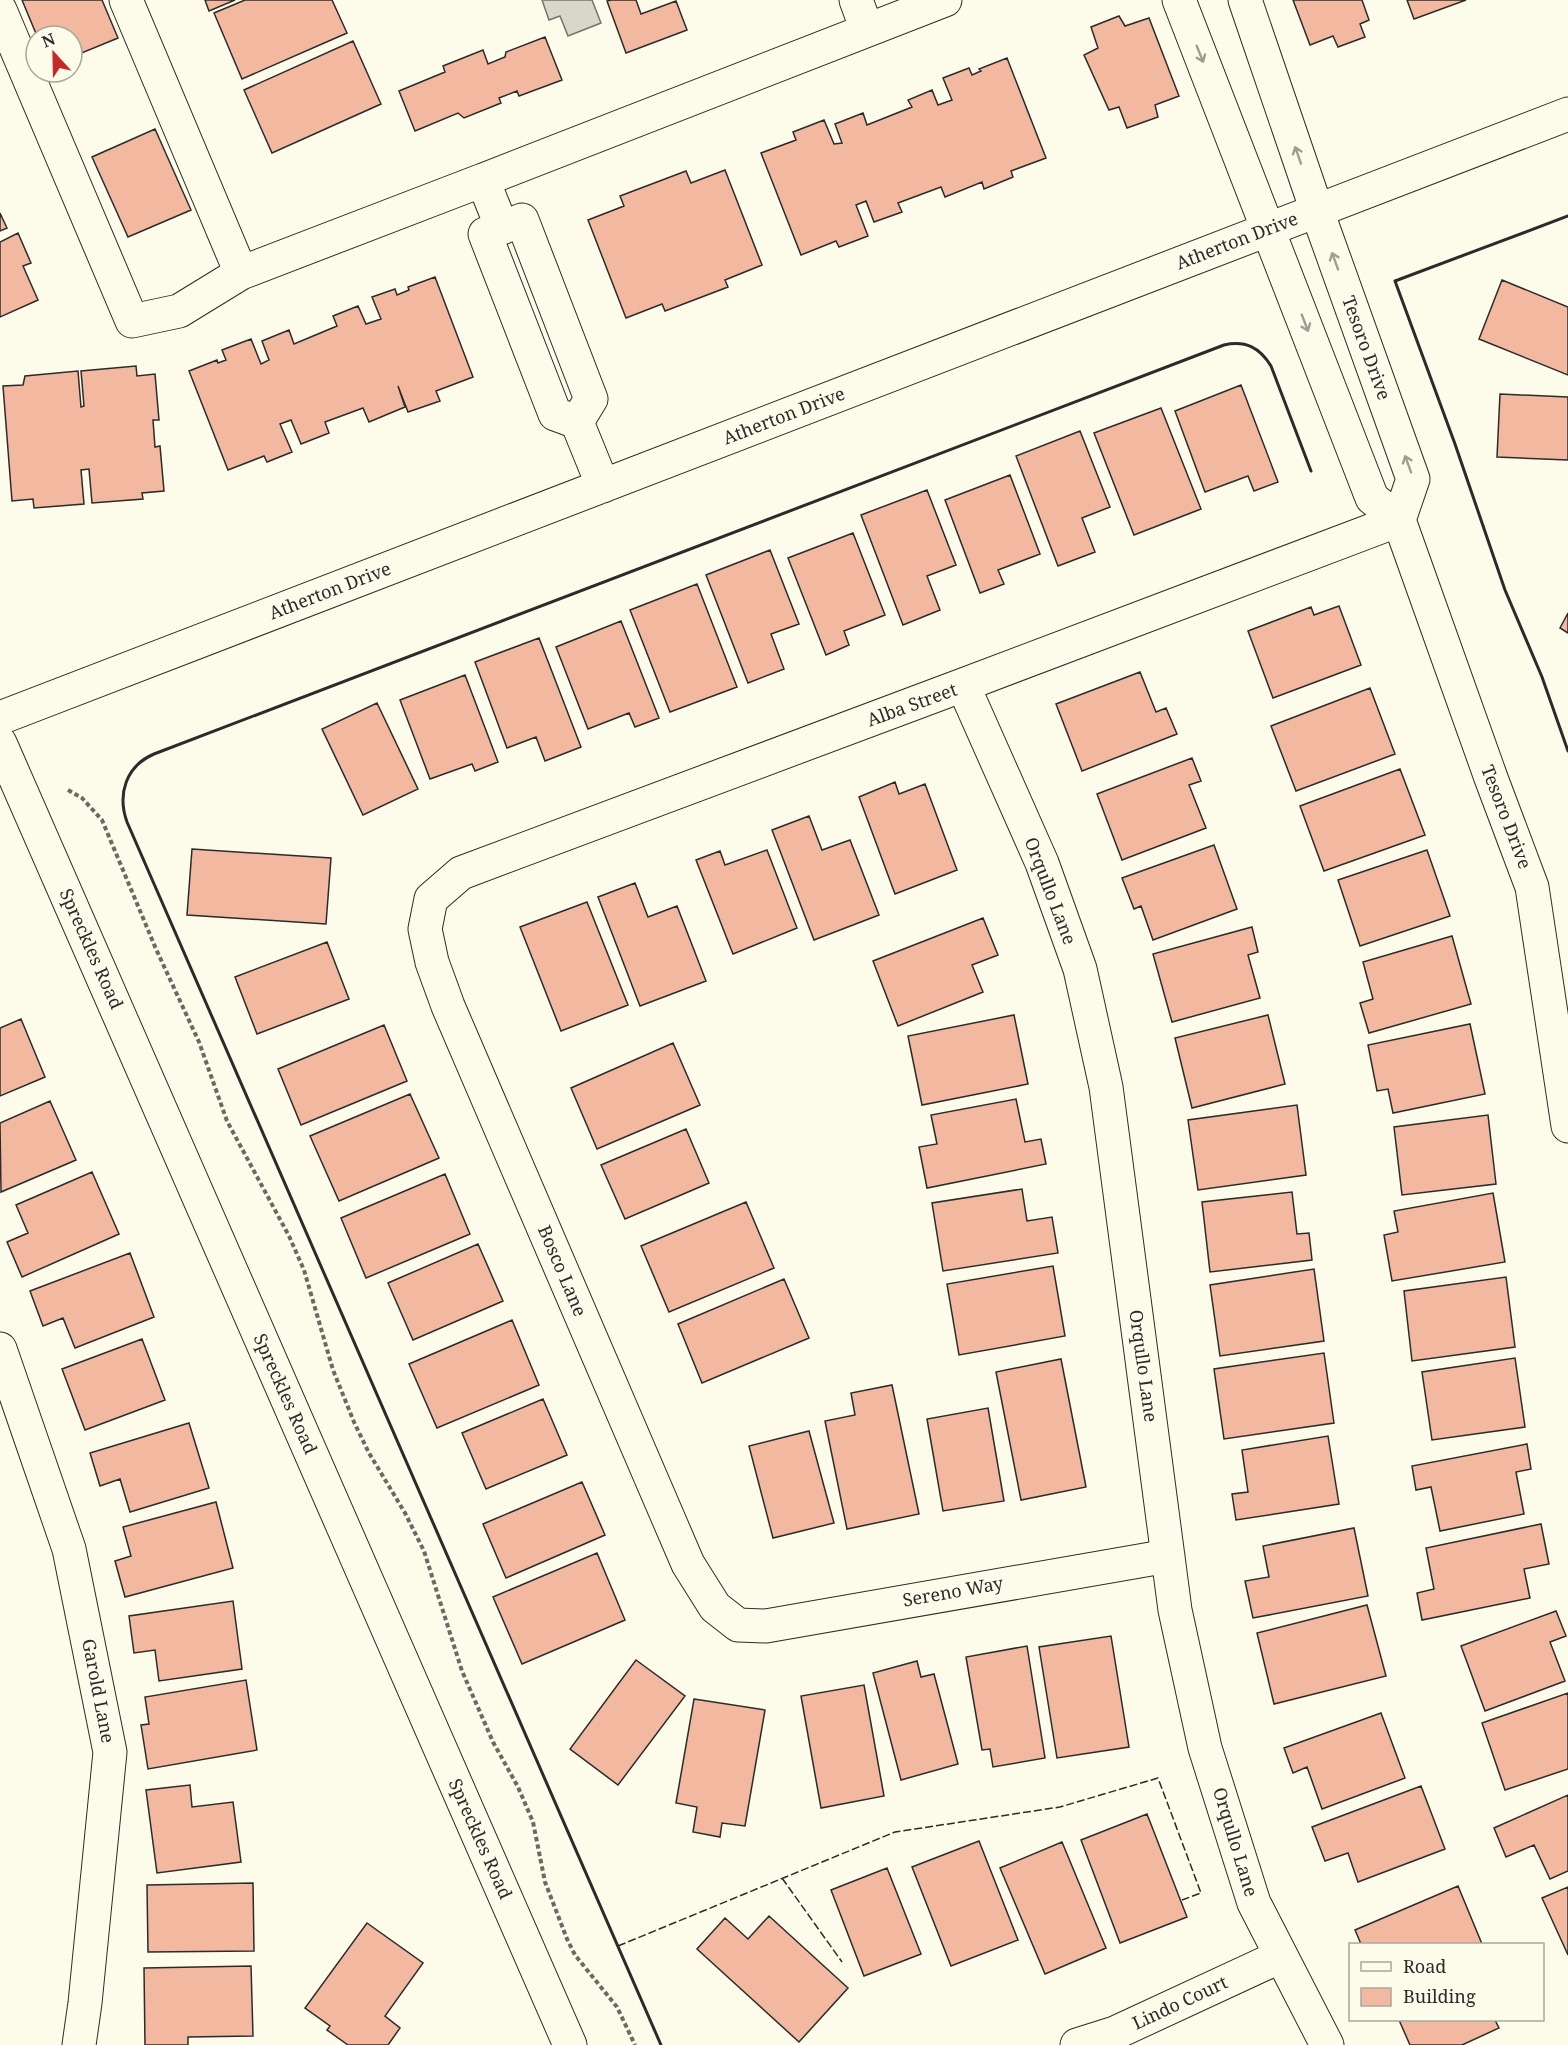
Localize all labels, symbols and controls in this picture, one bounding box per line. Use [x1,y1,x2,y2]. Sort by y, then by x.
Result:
north arrow [24,24,84,84]
text: N [38,27,59,53]
one-way arrow [1195,45,1206,63]
one-way arrow [1292,146,1303,165]
street label: Atherton Drive [1172,206,1301,274]
one-way arrow [1329,252,1340,271]
street label: Tesoro Drive [1337,292,1397,403]
one-way arrow [1300,313,1311,332]
street label: Atherton Drive [719,381,848,449]
one-way arrow [1401,456,1412,474]
street label: Atherton Drive [265,556,394,624]
street label: Alba Street [863,677,960,731]
street label: Tesoro Drive [1476,761,1538,872]
street label: Orqullo Lane [1019,834,1082,948]
street label: Spreckles Road [55,884,129,1013]
street label: Bosco Lane [533,1221,593,1320]
street label: Orqullo Lane [1124,1308,1164,1424]
street label: Spreckles Road [249,1329,323,1458]
street label: Sereno Way [901,1570,1006,1612]
street label: Garold Lane [77,1637,121,1745]
street label: Spreckles Road [444,1774,518,1903]
street label: Orqullo Lane [1208,1784,1264,1899]
legend [1349,1943,1544,2021]
text: Road [1403,1954,1446,1978]
street label: Lindo Court [1128,1970,1231,2035]
text: Building [1403,1984,1476,2008]

